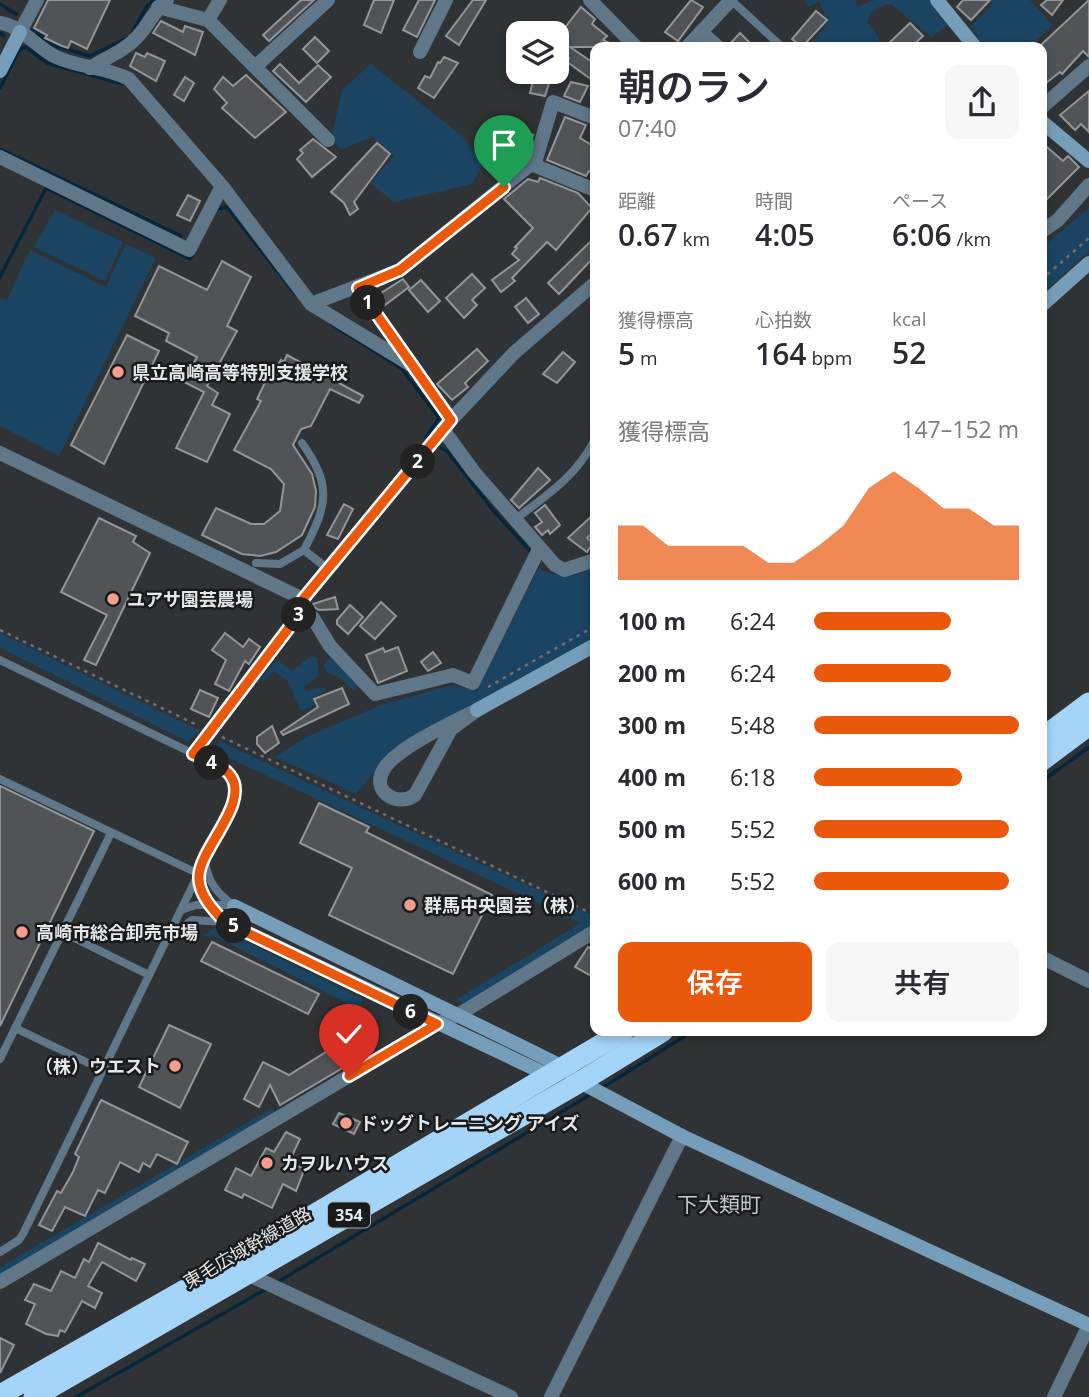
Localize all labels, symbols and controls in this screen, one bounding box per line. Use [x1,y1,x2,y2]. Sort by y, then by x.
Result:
map controls [506,21,569,84]
button: layers [506,21,569,84]
text: 朝のラン [618,60,770,112]
button: share [945,65,1019,139]
text: 07:40 [618,112,677,144]
pin [474,115,534,187]
icon: arrive [485,126,523,164]
text: 距離 [618,188,656,214]
text: 時間 [755,188,793,214]
text: ペース [892,188,948,214]
text: 0.67 [618,214,678,255]
text: 4:05 [755,214,815,255]
text: 6:06 [892,214,952,255]
text: km [678,226,710,252]
text: /km [952,226,991,252]
pin: 1 [350,286,386,320]
text: 1 [362,289,373,315]
text: kcal [892,306,926,332]
text: 獲得標高 [618,307,694,333]
text: 心拍数 [755,307,812,333]
text: 52 [892,332,926,373]
text: 5 [618,333,635,374]
text: 164 [755,333,806,374]
text: m [635,345,658,371]
text: bpm [806,345,852,371]
place label: 県立高崎高等特別支援学校 [132,360,348,384]
marker: 県立高崎高等特別支援学校 [110,364,126,380]
text: 147–152 m [901,413,1019,445]
text: 獲得標高 [618,415,710,447]
pin: 2 [400,444,436,480]
text: 2 [412,448,423,474]
place label: ユアサ園芸農場 [127,587,253,611]
marker: ユアサ園芸農場 [105,591,121,607]
pin: 3 [282,598,316,632]
text: 3 [293,601,304,627]
text: 100 m [618,605,686,637]
text: 6:24 [730,605,776,637]
text: 200 m [618,657,686,689]
text: 6:24 [730,657,776,689]
text: 300 m [618,709,686,741]
text: 5:48 [730,709,776,741]
pin: 4 [194,746,230,780]
text: 4 [206,749,217,775]
text: 400 m [618,761,686,793]
text: 6:18 [730,761,776,793]
text: 500 m [618,813,686,845]
text: 5:52 [730,813,776,845]
text: 600 m [618,865,686,897]
text: 5:52 [730,865,776,897]
place label: 群馬中央園芸（株） [424,893,586,917]
marker: 群馬中央園芸（株） [402,897,418,913]
pin: 5 [216,908,252,944]
text: 5 [228,912,239,938]
place label: 高崎市総合卸売市場 [36,920,198,944]
marker: 高崎市総合卸売市場 [14,924,30,940]
button: 保存 [618,942,812,1022]
button: 共有 [826,942,1019,1022]
pin: 6 [394,995,428,1030]
text: 6 [405,998,416,1024]
pin [319,1004,379,1076]
icon: check [330,1015,368,1053]
place label: （株）ウエスト [35,1054,161,1078]
marker: （株）ウエスト [167,1058,183,1074]
place label: ドッグトレーニング アイズ [360,1111,579,1135]
marker: ドッグトレーニング アイズ [338,1115,354,1131]
place label: カヲルハウス [281,1151,389,1175]
marker: カヲルハウス [259,1155,275,1171]
district label: 下大類町 [677,1190,761,1218]
street label: 東毛広域幹線道路 [179,1201,315,1293]
road number: 354 [328,1203,370,1228]

